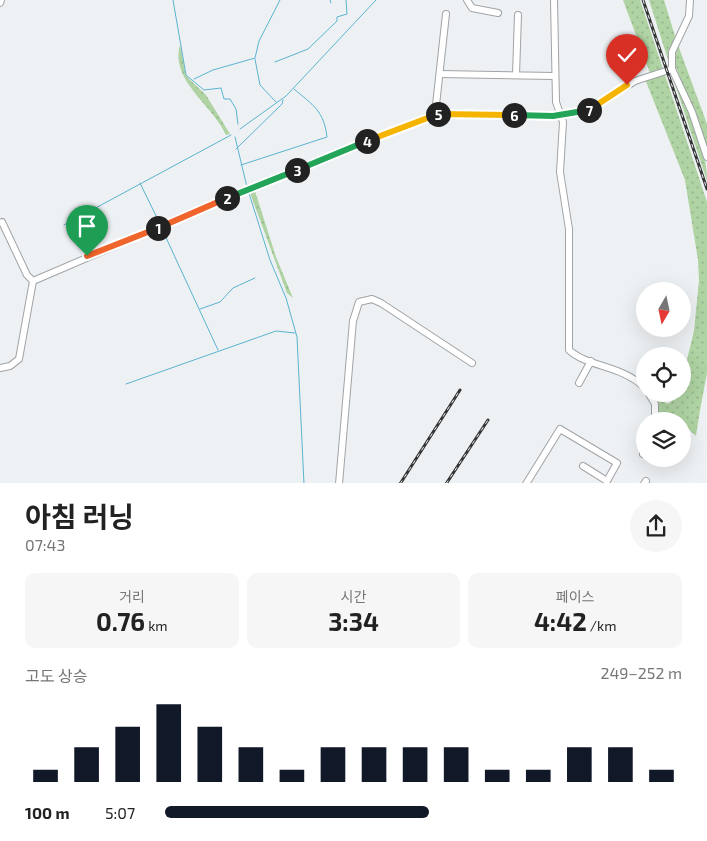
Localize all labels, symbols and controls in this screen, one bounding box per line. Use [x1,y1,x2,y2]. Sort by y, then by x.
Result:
pin [606,34,648,85]
icon: check [613,41,641,69]
pin: 7 [576,98,602,122]
pin: 5 [426,102,450,126]
pin: 6 [502,102,526,128]
text: 7 [586,102,593,119]
text: 5 [435,106,442,123]
text: 6 [510,107,519,124]
pin: 4 [354,128,380,154]
text: 4 [363,133,372,150]
pin: 3 [284,158,310,182]
text: 3 [294,162,301,179]
pin: 2 [214,186,240,210]
text: 2 [223,190,232,207]
pin [66,205,108,256]
icon: arrive [73,212,101,240]
pin: 1 [146,216,170,240]
text: 1 [155,220,162,237]
north arrow [636,282,691,338]
map controls [636,282,691,467]
button: locate [636,347,691,402]
button: layers [636,412,691,467]
text: 아침 러닝 [25,499,134,533]
button: share [630,500,682,552]
text: 07:43 [25,535,65,554]
text: 거리 [119,588,145,605]
text: 시간 [341,588,366,605]
text: 페이스 [556,588,594,605]
text: 0.76 [96,606,145,636]
text: 3:34 [328,606,379,636]
text: 4:42 [534,606,587,636]
text: km [145,617,168,634]
text: /km [587,617,616,634]
text: 249–252 m [600,663,682,682]
text: 고도 상승 [25,666,87,685]
text: 100 m [25,803,70,822]
text: 5:07 [105,803,135,822]

